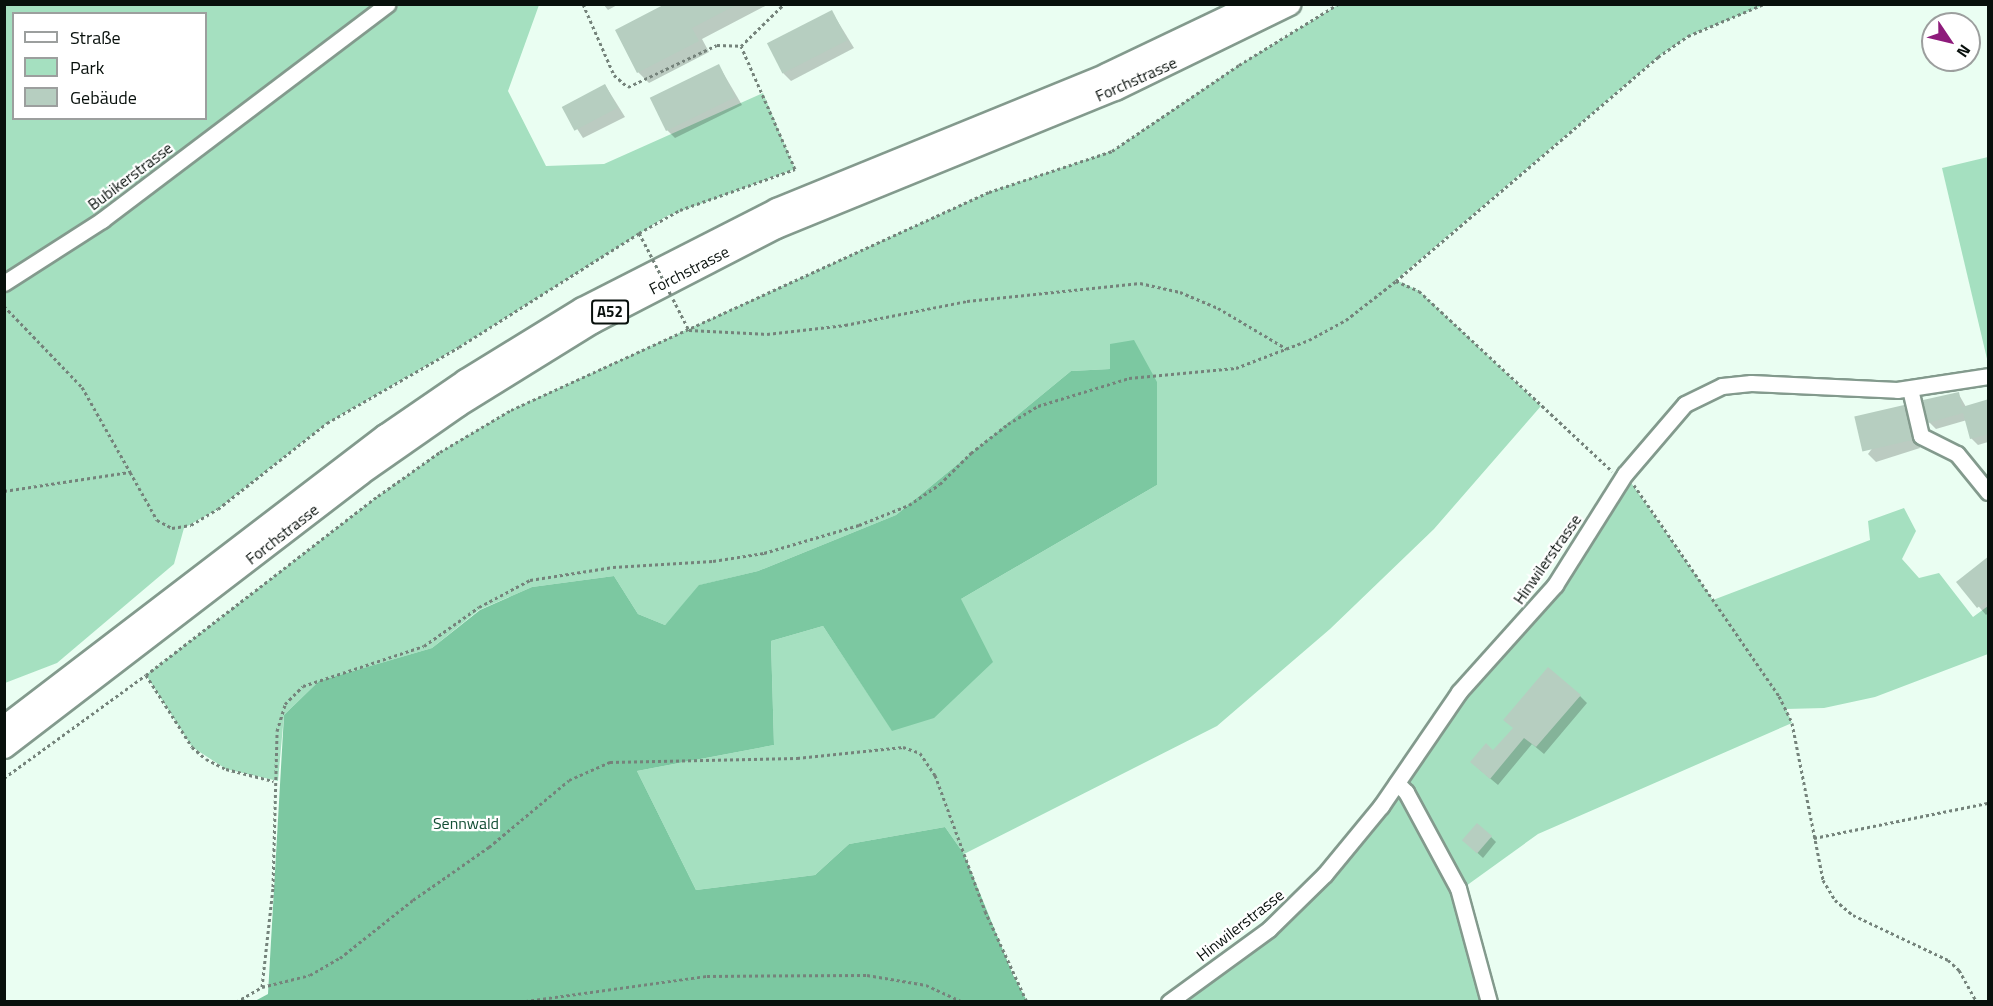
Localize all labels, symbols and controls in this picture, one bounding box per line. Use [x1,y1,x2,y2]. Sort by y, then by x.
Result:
legend [12,12,207,120]
north arrow [1921,12,1981,72]
text: Straße [70,24,121,51]
text: N [1951,40,1977,63]
street label: Forchstrasse [1092,53,1180,105]
text: Park [70,54,104,81]
text: Gebäude [70,84,137,111]
street label: Bubikerstrasse [84,138,176,214]
street label: Forchstrasse [646,242,732,298]
road number: A52 [590,300,630,324]
street label: Forchstrasse [242,500,322,568]
street label: Hinwilerstrasse [1509,510,1585,608]
park label: Sennwald [433,813,499,833]
street label: Hinwilerstrasse [1193,885,1287,965]

